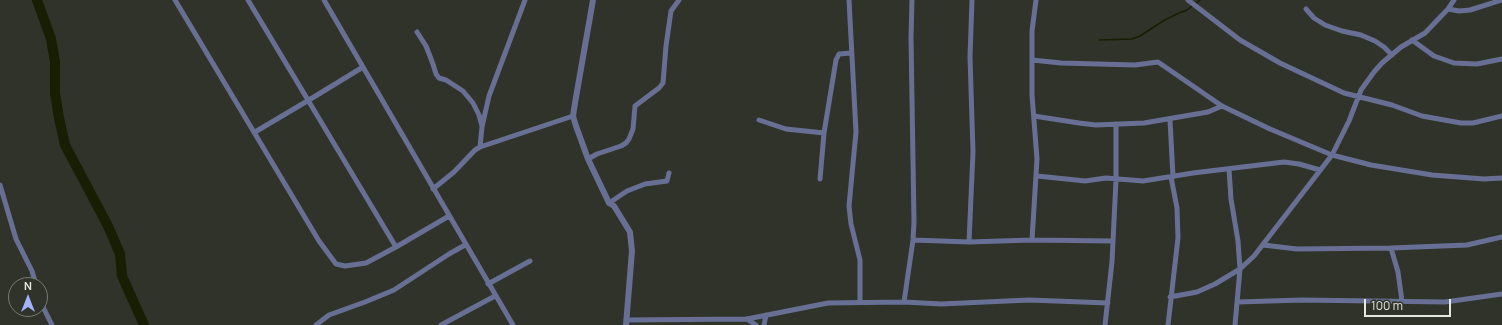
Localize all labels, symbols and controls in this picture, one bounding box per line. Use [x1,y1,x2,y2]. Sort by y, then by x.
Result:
north arrow [8,277,48,317]
text: N [24,278,32,293]
scale bar [1366,291,1453,317]
text: 100 m [1371,297,1403,314]

